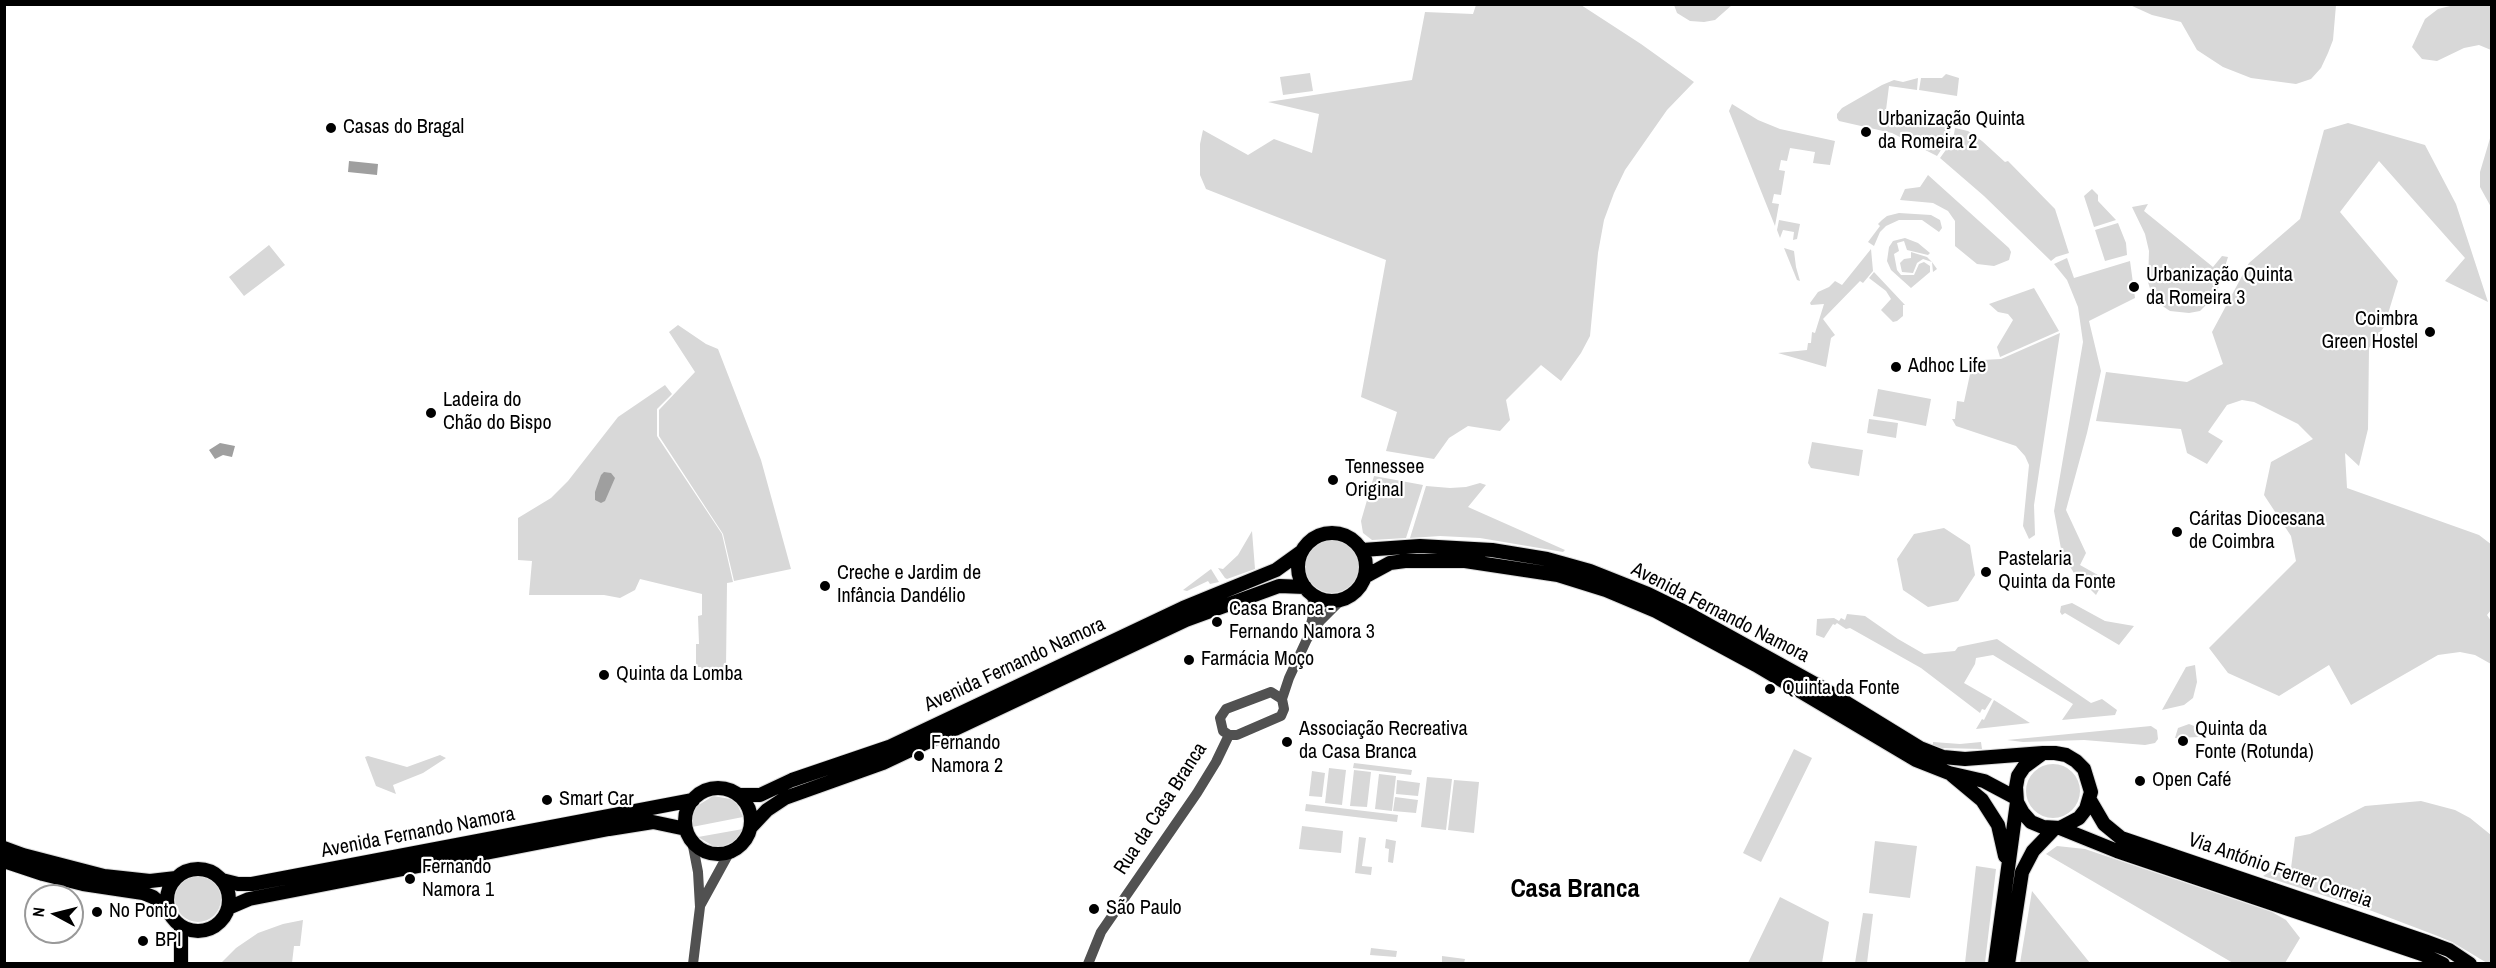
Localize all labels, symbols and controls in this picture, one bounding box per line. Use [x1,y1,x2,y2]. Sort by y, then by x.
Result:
place label: Urbanização Quinta da Romeira 2 [1878,108,2025,155]
place label: Casas do Bragal [343,116,464,140]
marker: Casas do Bragal [324,121,338,135]
marker: Urbanização Quinta da Romeira 2 [1859,125,1873,139]
place label: Urbanização Quinta da Romeira 3 [2146,264,2293,311]
marker: Urbanização Quinta da Romeira 3 [2127,280,2141,294]
place label: Coimbra Green Hostel [2321,308,2418,355]
marker: Coimbra Green Hostel [2423,325,2437,339]
place label: Adhoc Life [1908,355,1986,379]
marker: Adhoc Life [1889,360,1903,374]
place label: Ladeira do Chão do Bispo [443,389,551,436]
marker: Ladeira do Chão do Bispo [424,406,438,420]
place label: Tennessee Original [1345,456,1424,503]
marker: Tennessee Original [1326,473,1340,487]
place label: Cáritas Diocesana de Coimbra [2189,508,2325,555]
marker: Cáritas Diocesana de Coimbra [2170,525,2184,539]
place label: Pastelaria Quinta da Fonte [1998,548,2116,595]
street label: Avenida Fernando Namora [1627,558,1813,668]
place label: Creche e Jardim de Infância Dandélio [837,562,981,609]
marker: Pastelaria Quinta da Fonte [1979,565,1993,579]
marker: Creche e Jardim de Infância Dandélio [818,579,832,593]
place label: Casa Branca - Fernando Namora 3 [1229,598,1375,645]
street label: Avenida Fernando Namora [921,613,1109,717]
marker: Casa Branca - Fernando Namora 3 [1210,615,1224,629]
place label: Farmácia Moço [1201,648,1314,672]
marker: Farmácia Moço [1182,653,1196,667]
place label: Quinta da Lomba [616,663,743,687]
marker: Quinta da Lomba [597,668,611,682]
place label: Quinta da Fonte [1782,677,1900,701]
marker: Quinta da Fonte [1763,682,1777,696]
place label: Associação Recreativa da Casa Branca [1299,718,1468,765]
place label: Quinta da Fonte (Rotunda) [2195,718,2314,765]
place label: Fernando Namora 2 [931,732,1003,779]
marker: Quinta da Fonte (Rotunda) [2176,734,2190,748]
marker: Associação Recreativa da Casa Branca [1280,735,1294,749]
street label: Rua da Casa Branca [1109,739,1213,879]
marker: Fernando Namora 2 [912,749,926,763]
place label: Open Café [2152,769,2231,793]
marker: Open Café [2133,774,2147,788]
place label: Smart Car [559,788,634,812]
marker: Smart Car [540,793,554,807]
street label: Avenida Fernando Namora [319,802,517,864]
street label: Via António Ferrer Correia [2185,828,2375,914]
place label: Fernando Namora 1 [422,856,494,903]
marker: Fernando Namora 1 [403,872,417,886]
district label: Casa Branca [1510,874,1640,906]
north arrow [24,884,84,944]
place label: São Paulo [1106,897,1182,921]
place label: No Ponto [109,900,177,924]
marker: São Paulo [1087,902,1101,916]
marker: No Ponto [90,905,104,919]
text: N [27,906,50,918]
place label: BPI [155,929,181,953]
marker: BPI [136,934,150,948]

